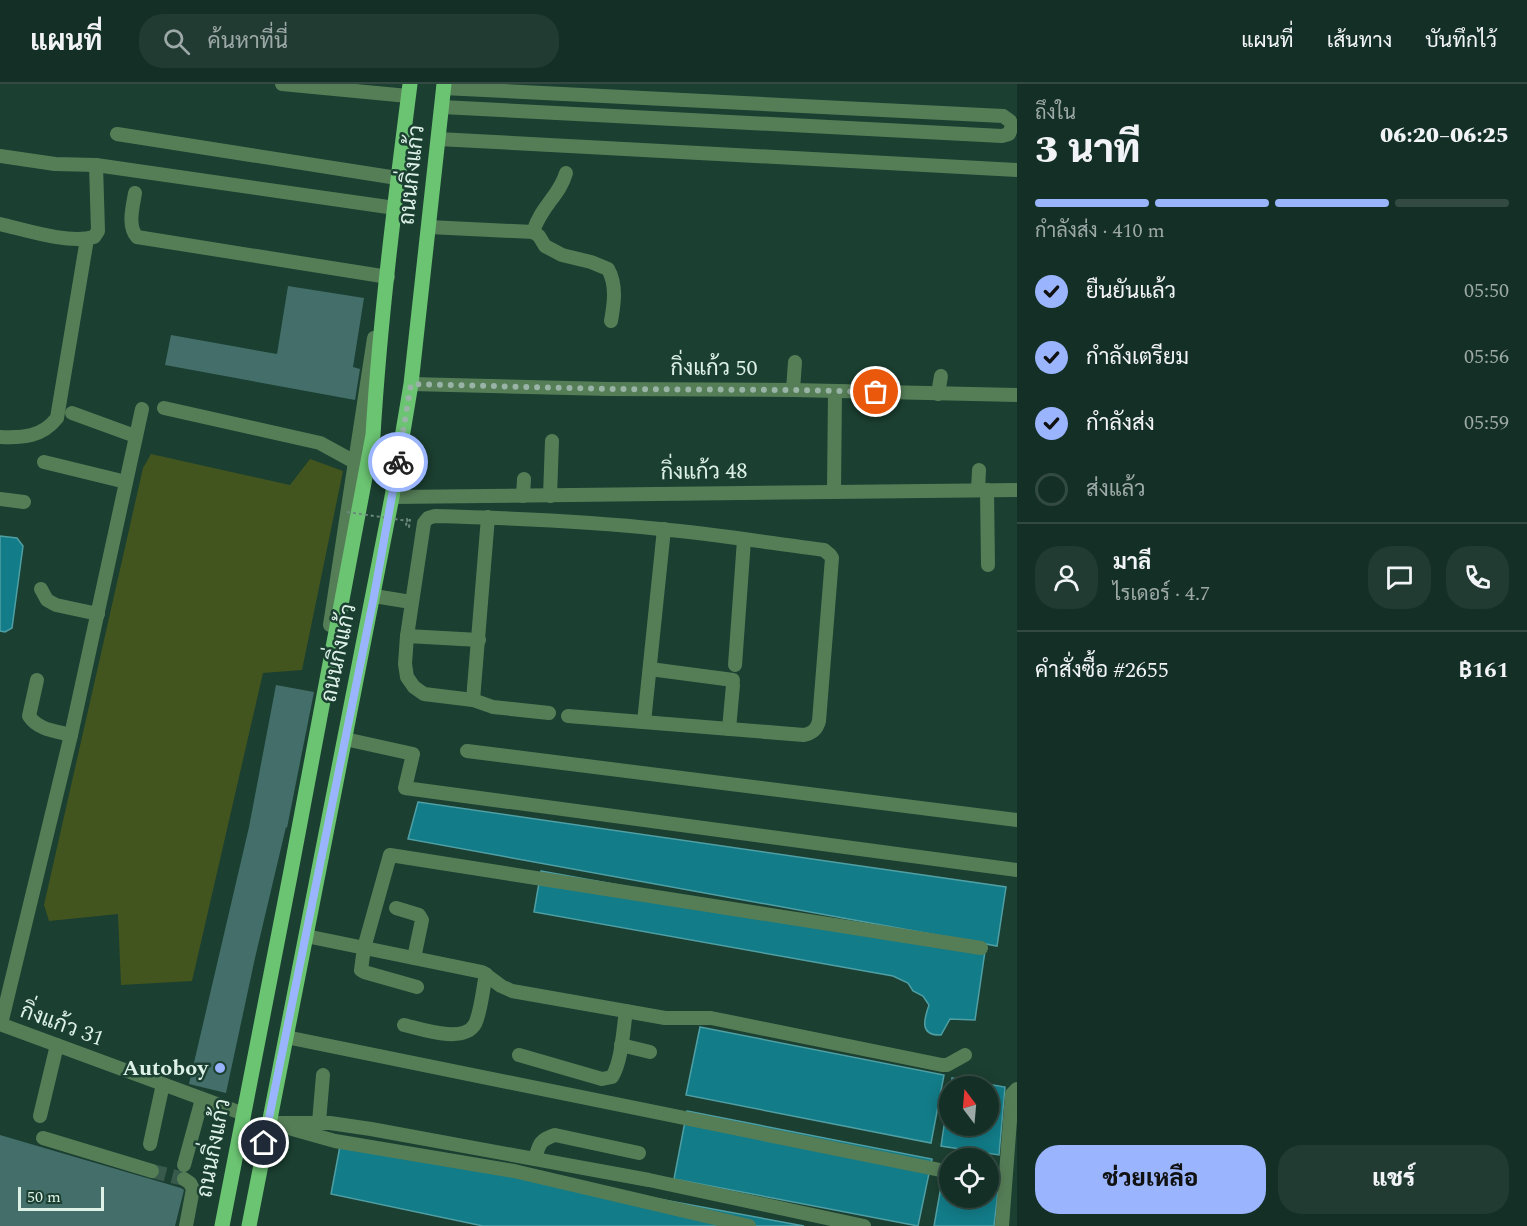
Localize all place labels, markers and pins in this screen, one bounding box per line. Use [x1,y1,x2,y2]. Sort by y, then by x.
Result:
pin [850,366,901,417]
place label: Autoboy [122,1052,210,1085]
marker: Autoboy [213,1061,227,1075]
pin [238,1117,289,1168]

